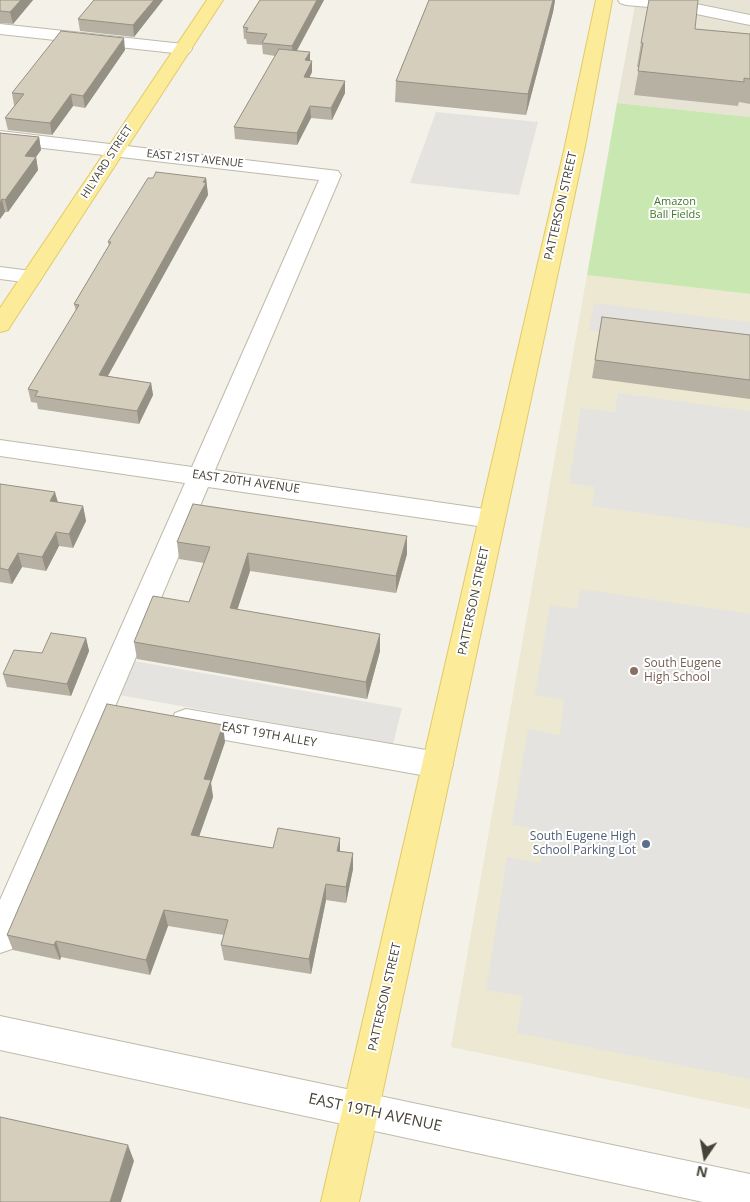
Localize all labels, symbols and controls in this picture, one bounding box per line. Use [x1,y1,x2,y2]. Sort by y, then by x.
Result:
street label: HILYARD STREET [78,123,136,201]
street label: EAST 21ST AVENUE [146,147,244,171]
street label: PATTERSON STREET [542,150,580,262]
park label: Amazon Ball Fields [649,195,701,221]
street label: EAST 20TH AVENUE [191,467,301,497]
street label: PATTERSON STREET [455,545,493,657]
place label: South Eugene High School [644,657,721,685]
marker: South Eugene High School [628,665,640,677]
street label: EAST 19TH ALLEY [220,720,318,750]
place label: South Eugene High School Parking Lot [530,830,636,858]
marker: South Eugene High School Parking Lot [640,838,652,850]
street label: PATTERSON STREET [366,941,404,1053]
street label: EAST 19TH AVENUE [307,1090,443,1136]
north arrow [680,1132,730,1182]
text: N [694,1162,709,1183]

